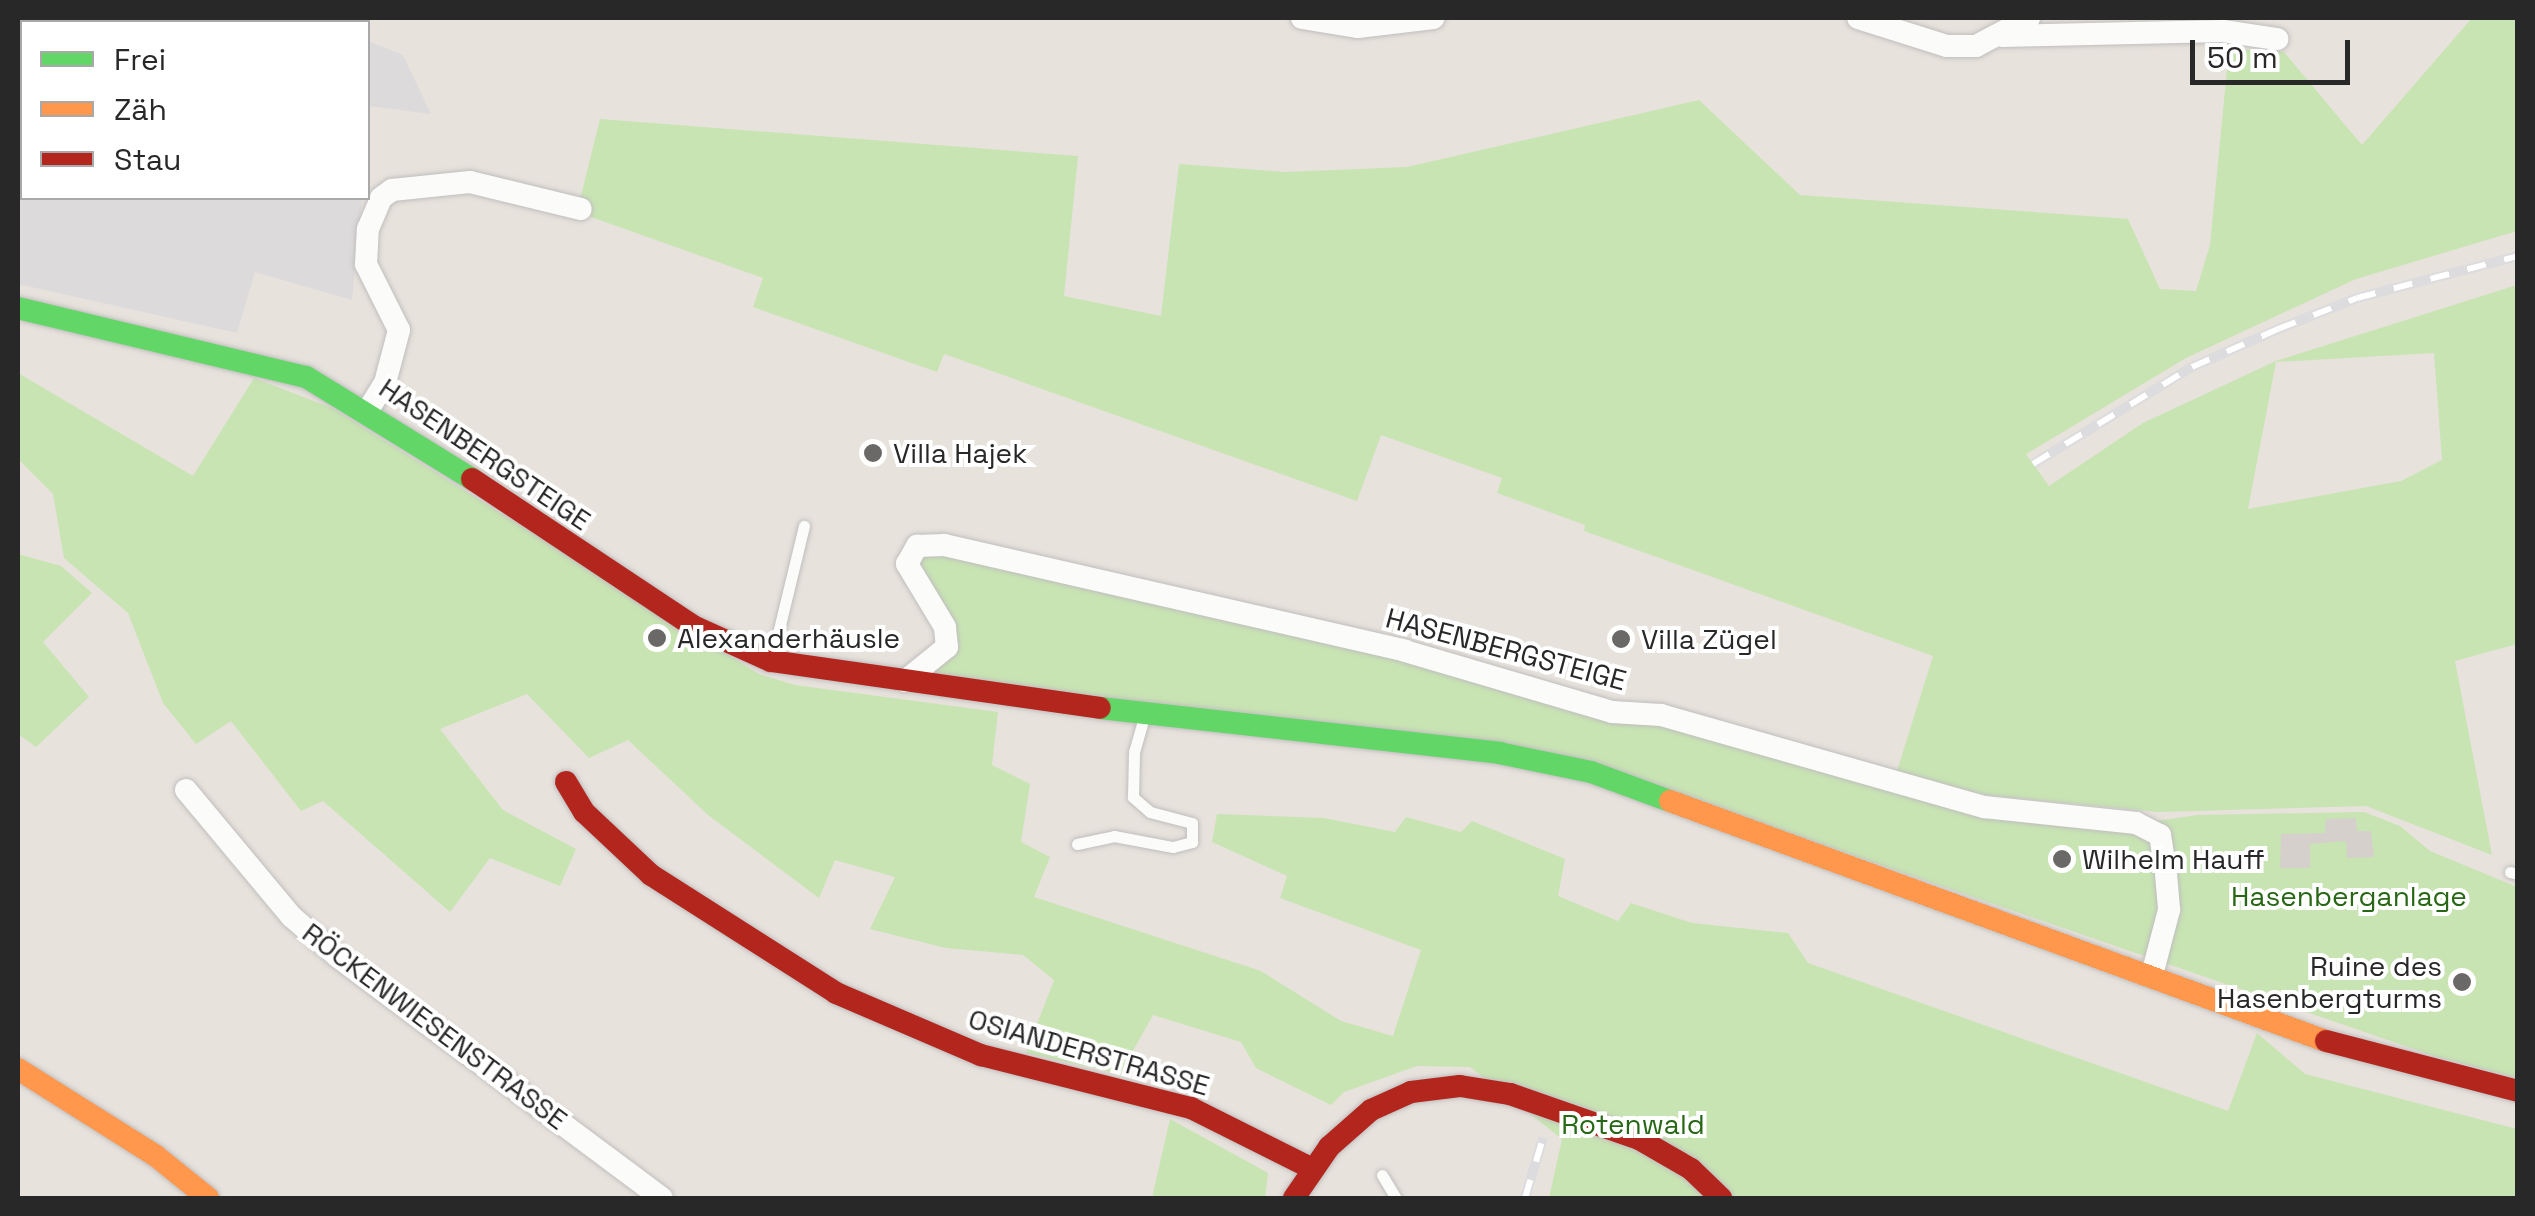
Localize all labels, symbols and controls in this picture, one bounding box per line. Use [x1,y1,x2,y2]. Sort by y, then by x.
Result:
legend [20,20,370,200]
scale bar [2195,20,2355,82]
text: 50 m [2207,38,2278,77]
text: Frei [114,40,166,79]
text: Zäh [114,90,167,129]
text: Stau [114,140,181,179]
street label: HASENBERGSTEIGE [373,371,597,537]
place label: Villa Hajek [893,436,1027,470]
marker: Villa Hajek [862,442,884,464]
street label: HASENBERGSTEIGE [1382,601,1630,697]
place label: Alexanderhäusle [677,621,900,655]
place label: Villa Zügel [1641,622,1777,656]
marker: Alexanderhäusle [646,627,668,649]
marker: Villa Zügel [1610,628,1632,650]
place label: Wilhelm Hauff [2082,842,2265,876]
marker: Wilhelm Hauff [2051,848,2073,870]
park label: Hasenberganlage [2231,879,2467,913]
street label: RÖCKENWIESENSTRASSE [296,916,574,1136]
place label: Ruine des Hasenbergturms [2217,949,2442,1015]
marker: Ruine des Hasenbergturms [2451,971,2473,993]
street label: OSIANDERSTRASSE [965,1002,1213,1102]
park label: Rotenwald [1561,1107,1705,1141]

